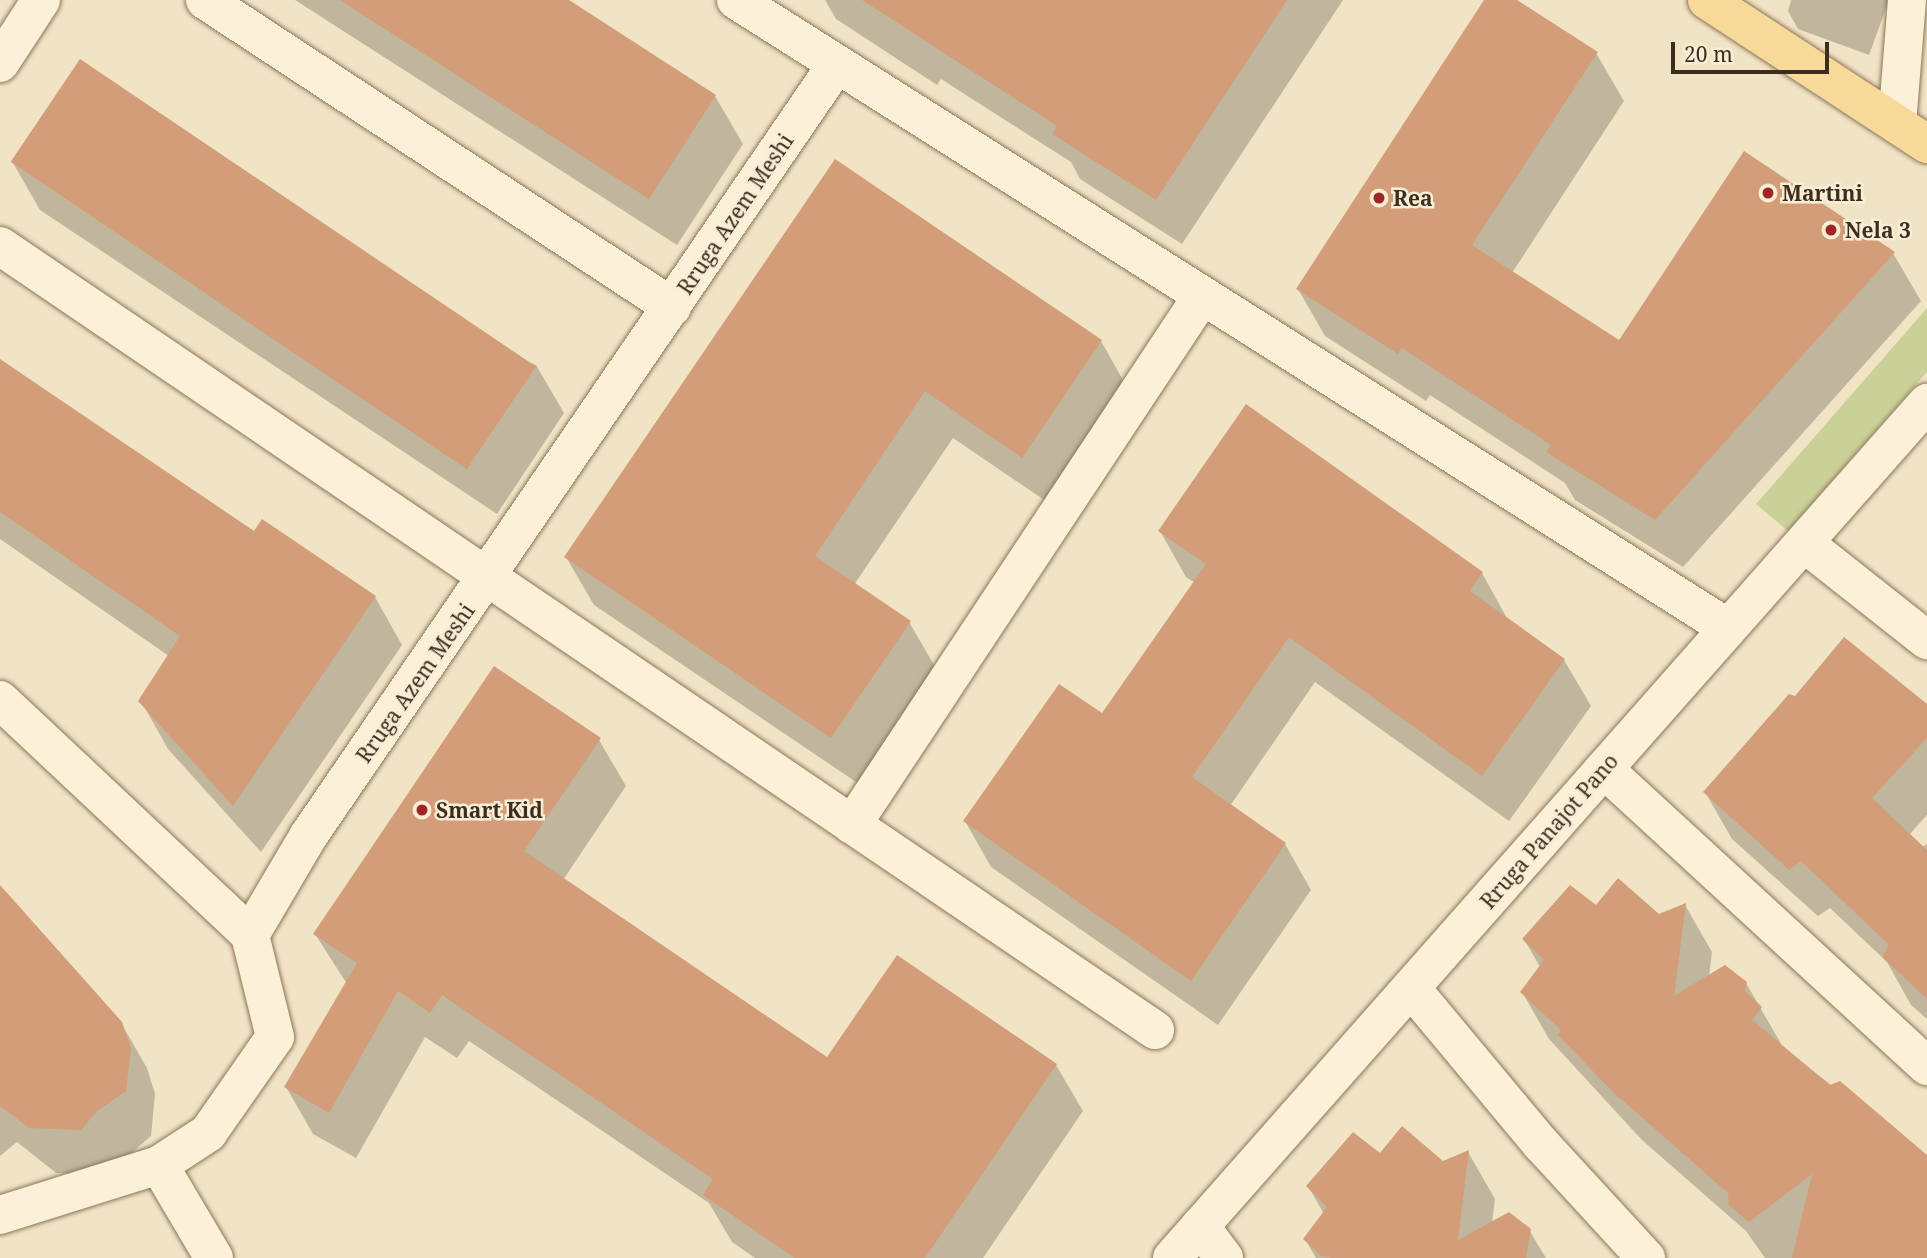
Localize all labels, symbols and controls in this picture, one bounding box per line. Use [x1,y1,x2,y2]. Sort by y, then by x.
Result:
scale bar [1675,28,1832,72]
text: 20 m [1684,40,1733,68]
street label: Rruga Azem Meshi [672,129,798,299]
place label: Martini [1782,180,1863,206]
place label: Rea [1393,185,1433,211]
marker: Martini [1760,185,1776,201]
marker: Rea [1371,190,1387,206]
place label: Nela 3 [1845,217,1911,243]
marker: Nela 3 [1823,222,1839,238]
street label: Rruga Azem Meshi [351,599,479,767]
street label: Rruga Panajot Pano [1475,748,1623,914]
place label: Smart Kid [436,797,543,823]
marker: Smart Kid [414,802,430,818]

